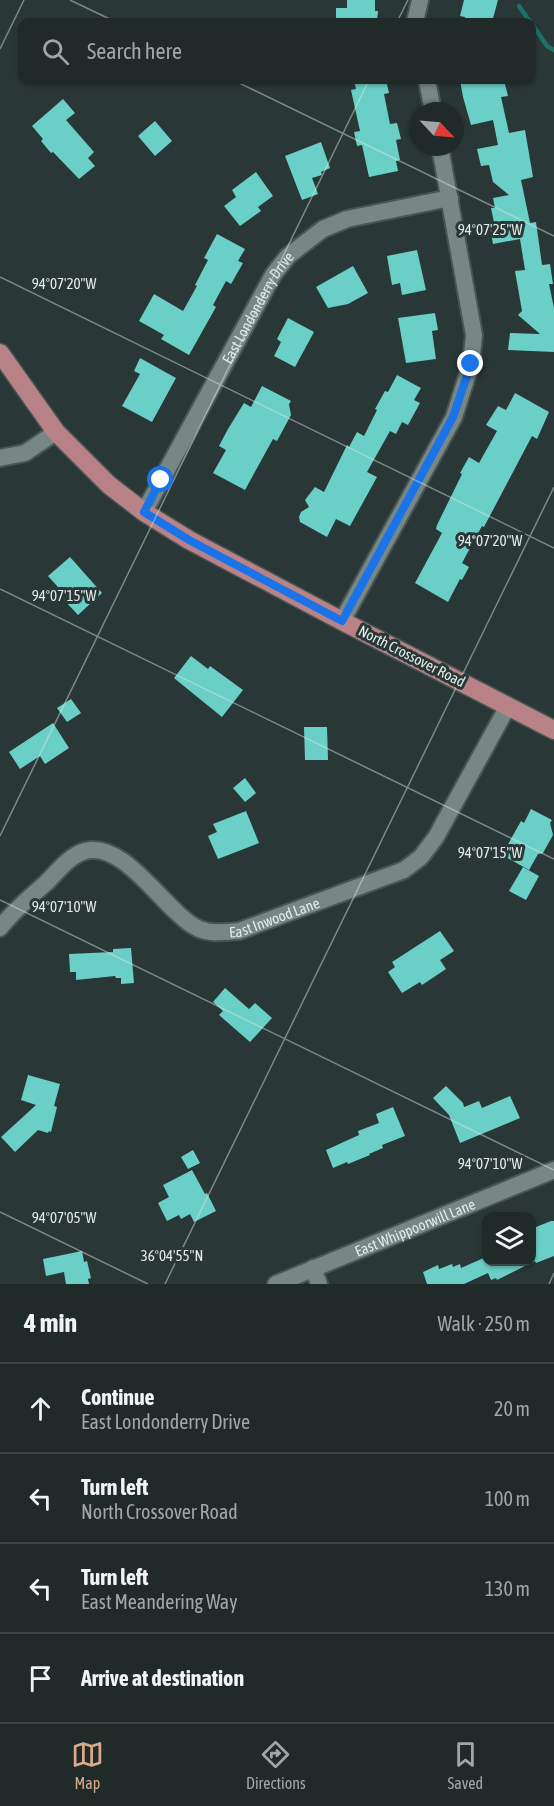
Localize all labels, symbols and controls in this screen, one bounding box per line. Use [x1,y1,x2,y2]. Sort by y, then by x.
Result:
search box [18,18,536,84]
icon: search [39,35,72,68]
text: Search here [87,38,182,64]
north arrow [410,102,464,156]
text: 94°07'25"W [458,221,522,238]
street label: East Londonderry Drive [218,248,297,366]
text: 94°07'20"W [32,275,96,292]
route end [457,350,483,376]
route start [147,466,173,492]
text: 94°07'20"W [458,532,522,549]
text: 94°07'15"W [32,587,96,604]
street label: North Crossover Road [356,622,468,690]
text: 94°07'15"W [458,844,522,861]
street label: East Inwood Lane [228,893,322,940]
text: 94°07'10"W [32,898,96,915]
text: 94°07'10"W [458,1155,522,1172]
street label: East Whippoorwill Lane [352,1195,478,1259]
text: 94°07'05"W [32,1209,96,1226]
map controls [482,1212,536,1266]
button: layers [482,1212,536,1266]
text: 36°04'55"N [141,1247,203,1264]
text: 4 min [24,1308,77,1338]
text: Walk · 250 m [438,1312,530,1335]
text: Continue [81,1384,155,1410]
icon: ahead [24,1392,57,1425]
text: 20 m [494,1397,530,1420]
text: East Londonderry Drive [81,1410,250,1433]
text: Turn left [81,1474,148,1500]
icon: left [24,1482,57,1515]
text: 100 m [485,1487,530,1510]
text: North Crossover Road [81,1500,238,1523]
text: Turn left [81,1564,148,1590]
icon: left [24,1572,57,1605]
text: 130 m [485,1577,530,1600]
text: East Meandering Way [81,1590,237,1613]
icon: arrive [24,1662,57,1695]
text: Arrive at destination [81,1665,244,1691]
tab: Map [71,1738,104,1792]
tab: Directions [246,1738,306,1792]
tab: Saved [448,1738,483,1792]

